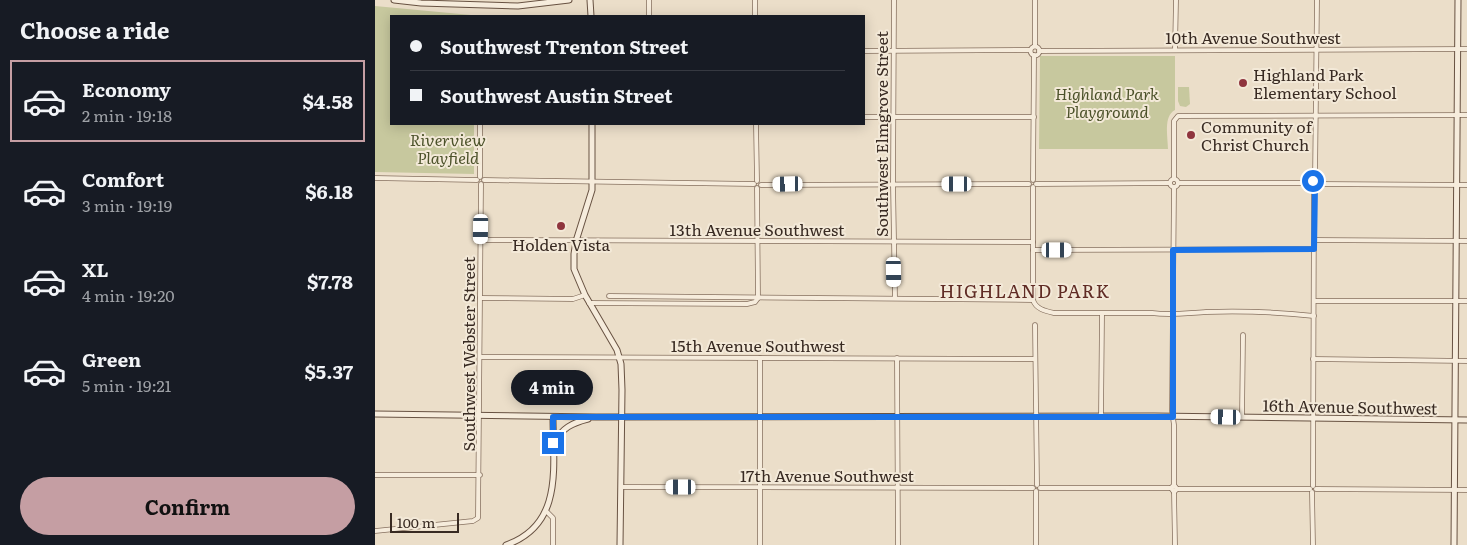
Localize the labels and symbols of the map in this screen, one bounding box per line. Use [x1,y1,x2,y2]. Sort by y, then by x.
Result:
street label: 10th Avenue Southwest [1165,25,1341,49]
street label: Southwest Elmgrove Street [869,30,893,237]
place label: Highland Park Elementary School [1253,62,1397,104]
marker: Highland Park Elementary School [1237,77,1249,89]
park label: Highland Park Playground [1055,81,1159,123]
place label: Community of Christ Church [1201,114,1314,156]
park label: Riverview Playfield [410,127,486,169]
marker: Community of Christ Church [1185,129,1197,141]
route start [1302,170,1324,192]
car [772,176,803,192]
car [942,177,972,192]
car [473,214,488,244]
street label: 13th Avenue Southwest [670,217,845,241]
marker: Holden Vista [555,220,567,232]
place label: Holden Vista [512,232,610,256]
car [1042,243,1072,258]
street label: Southwest Webster Street [456,256,480,451]
car [886,257,901,287]
district label: HIGHLAND PARK [940,277,1110,304]
street label: 15th Avenue Southwest [671,333,846,357]
callout: 4 min [512,370,594,406]
street label: 16th Avenue Southwest [1262,392,1438,420]
car [1210,409,1241,425]
route end [542,432,564,454]
street label: 17th Avenue Southwest [740,463,914,487]
car [666,480,696,495]
scale bar [390,510,459,533]

